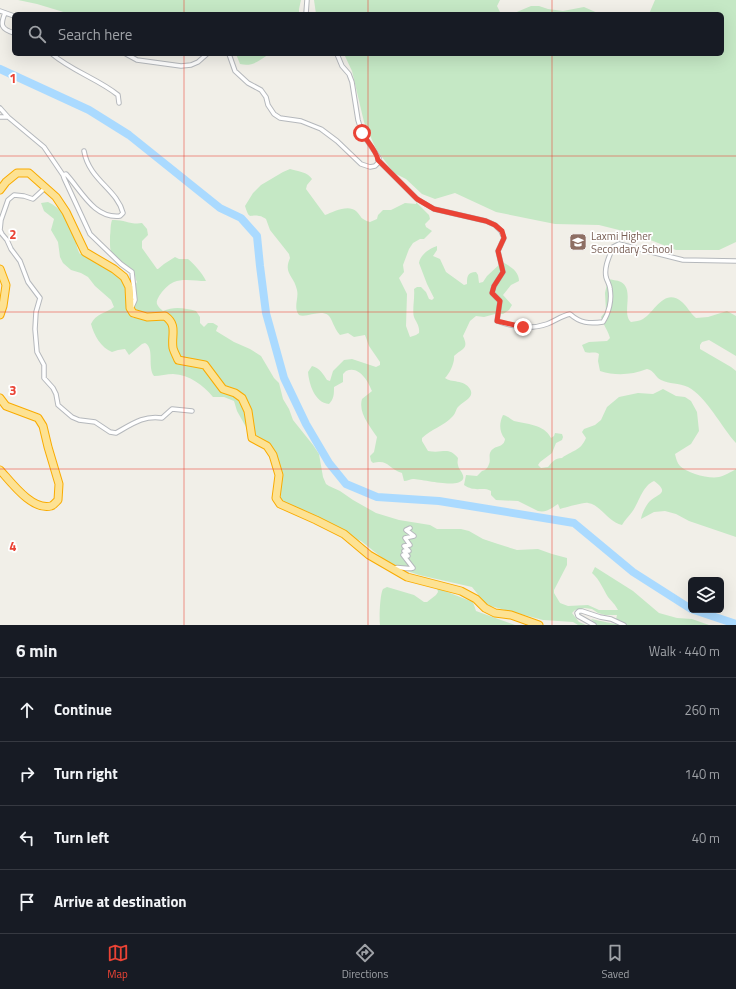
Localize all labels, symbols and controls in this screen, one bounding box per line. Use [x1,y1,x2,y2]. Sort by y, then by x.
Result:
search box [12,12,724,56]
icon: search [26,23,48,45]
text: Search here [58,23,132,46]
text: 1 [9,68,17,88]
route start [353,124,371,142]
text: 2 [9,224,17,244]
place label: Laxmi Higher Secondary School [591,228,673,257]
school or university icon: Laxmi Higher Secondary School [568,232,588,252]
route end [514,318,532,336]
text: 3 [9,380,17,400]
text: 4 [9,536,17,556]
map controls [688,577,724,613]
button: layers [688,577,724,613]
text: 6 min [16,638,57,664]
text: Walk · 440 m [649,641,720,661]
text: Continue [54,698,112,721]
icon: ahead [16,699,38,721]
text: 260 m [684,700,720,720]
text: Turn right [54,762,118,785]
icon: right [16,763,38,785]
text: 140 m [684,764,720,784]
text: Turn left [54,826,109,849]
icon: left [16,827,38,849]
text: 40 m [692,828,720,848]
text: Arrive at destination [54,890,187,913]
icon: arrive [16,891,38,913]
tab: Map [107,942,129,982]
tab: Directions [342,942,388,982]
tab: Saved [601,942,629,982]

